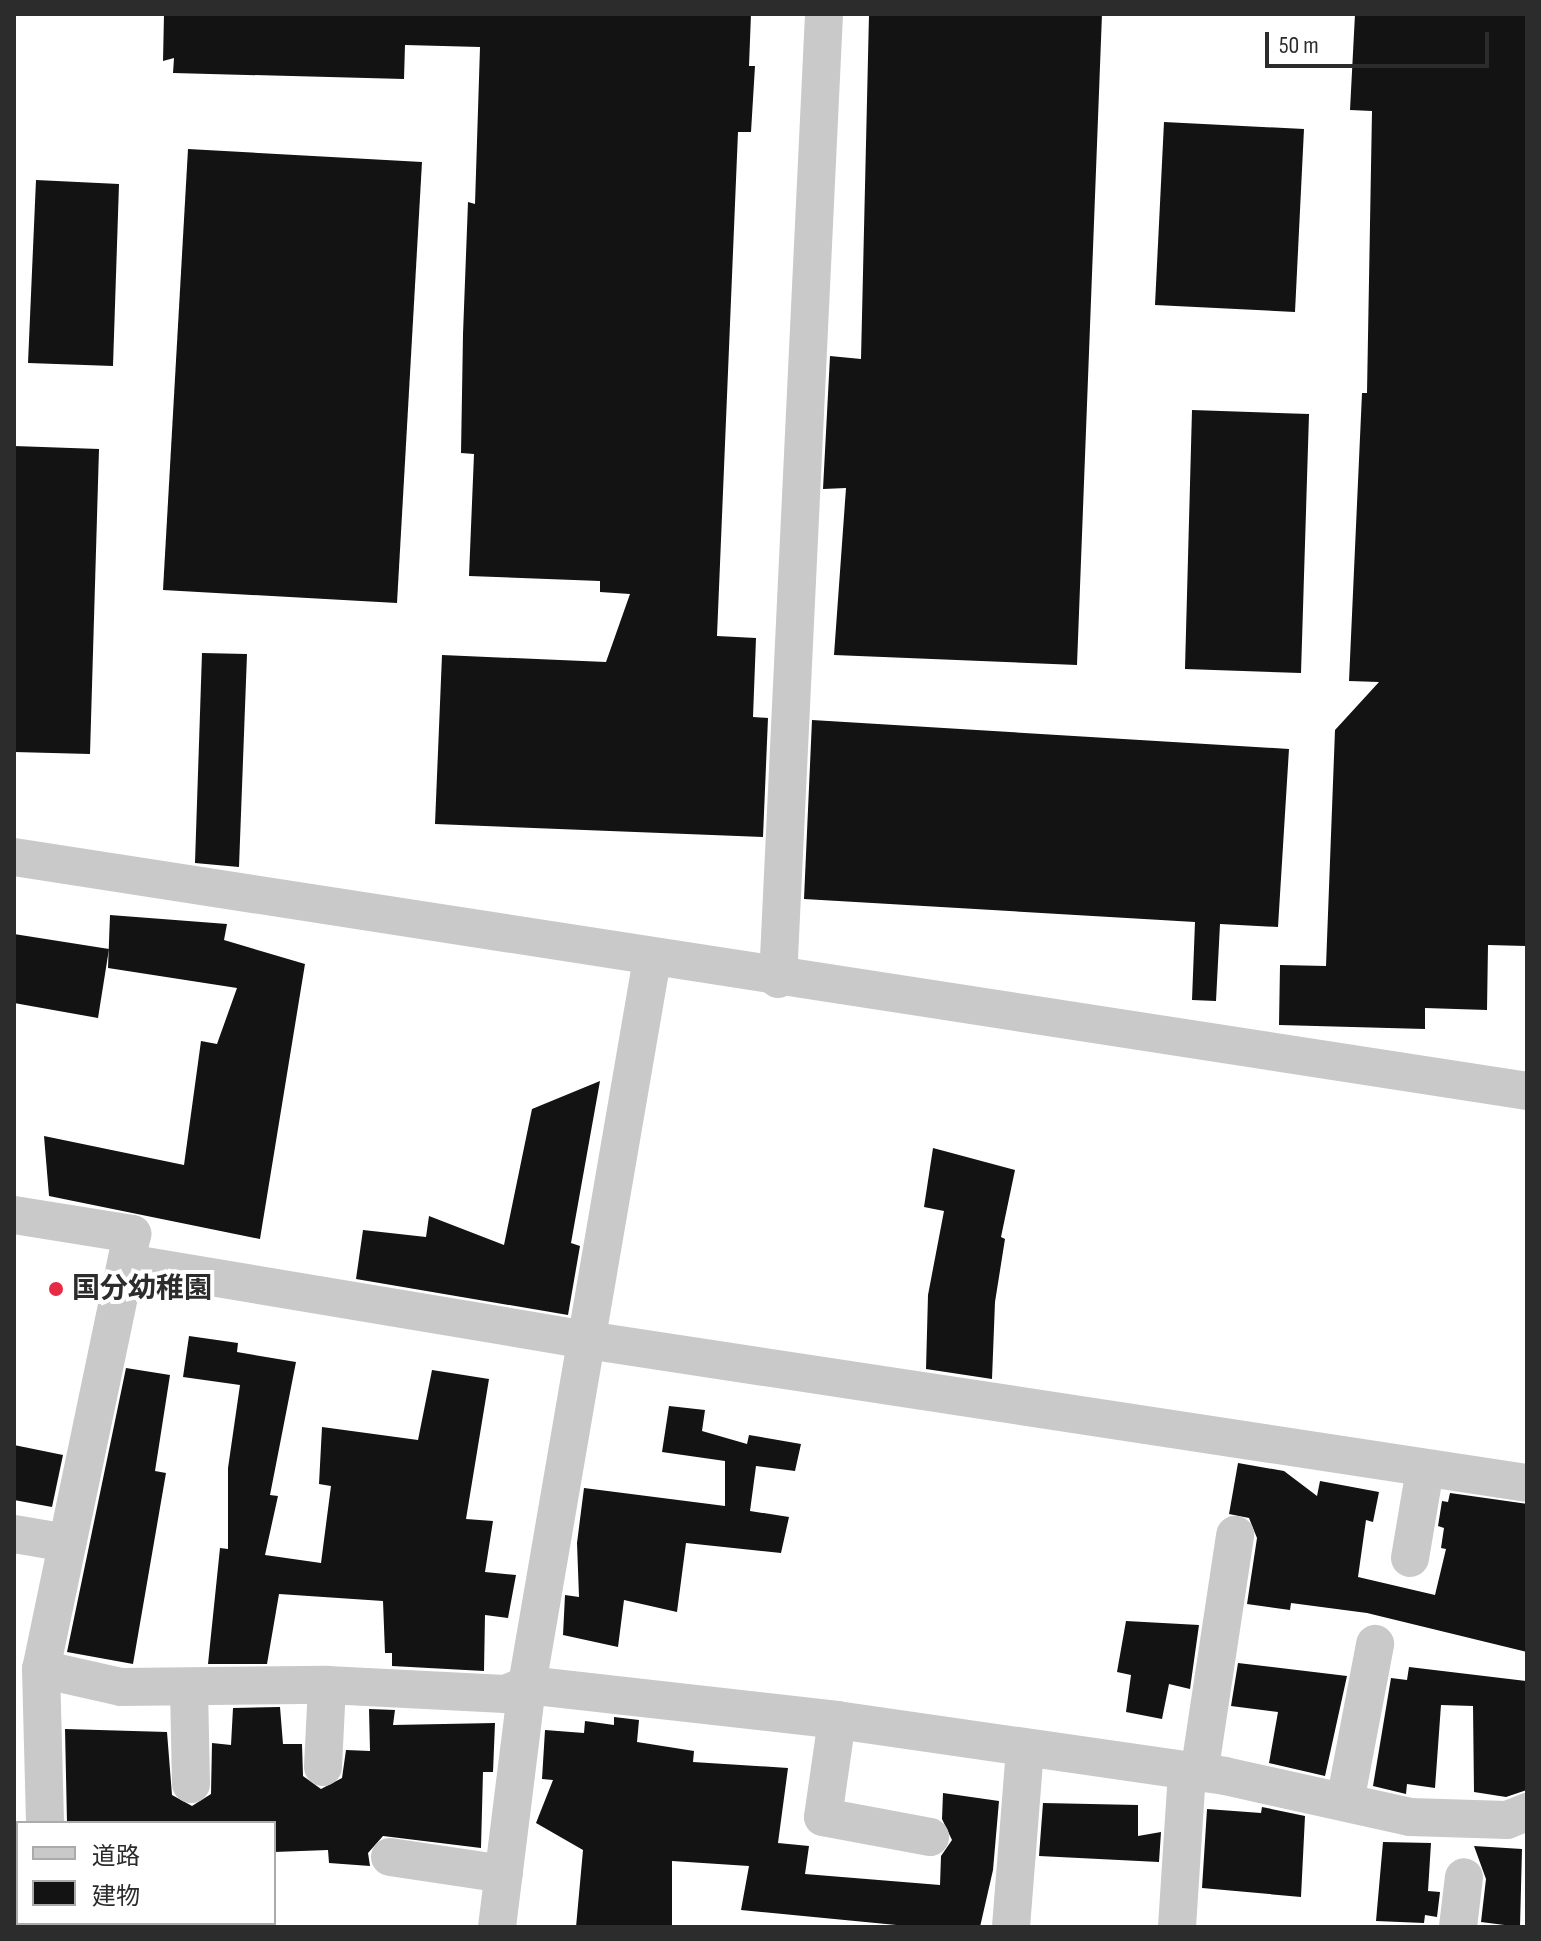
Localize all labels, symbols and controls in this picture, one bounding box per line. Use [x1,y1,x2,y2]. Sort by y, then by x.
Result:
scale bar [1269,16,1493,66]
text: 50 m [1279,31,1319,60]
place label: 国分幼稚園 [72,1272,212,1306]
marker: 国分幼稚園 [47,1280,65,1298]
legend [16,1821,276,1925]
text: 道路 [92,1842,140,1871]
text: 建物 [92,1882,140,1911]

